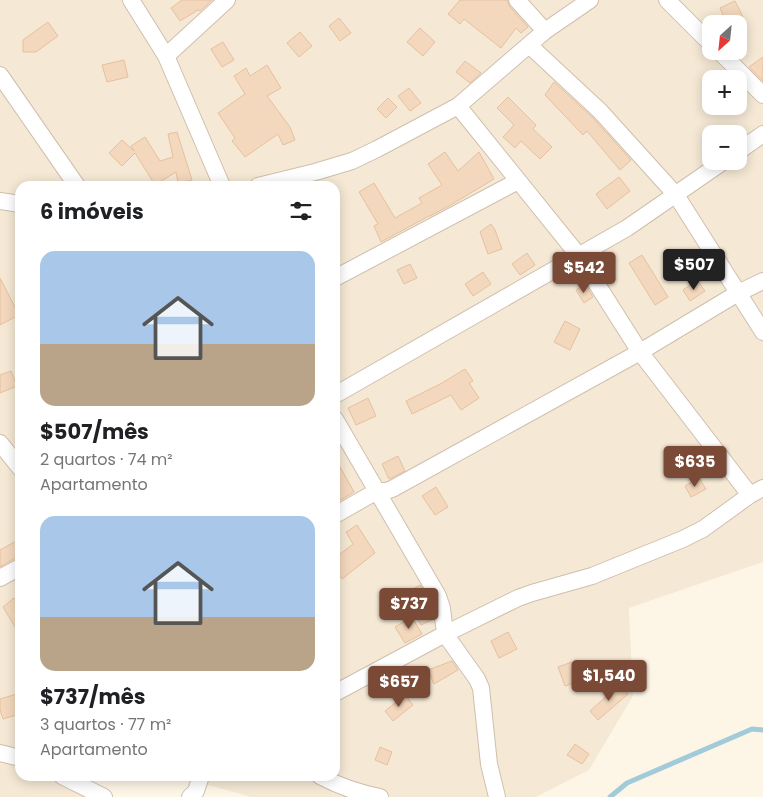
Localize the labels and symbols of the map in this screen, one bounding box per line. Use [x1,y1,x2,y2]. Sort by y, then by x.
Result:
north arrow [702,15,748,60]
pin: $507 [664,248,724,291]
pin: $542 [554,252,614,294]
pin: $635 [665,446,725,488]
pin: $737 [379,588,439,630]
pin: $1,540 [568,660,650,702]
pin: $657 [369,666,429,708]

